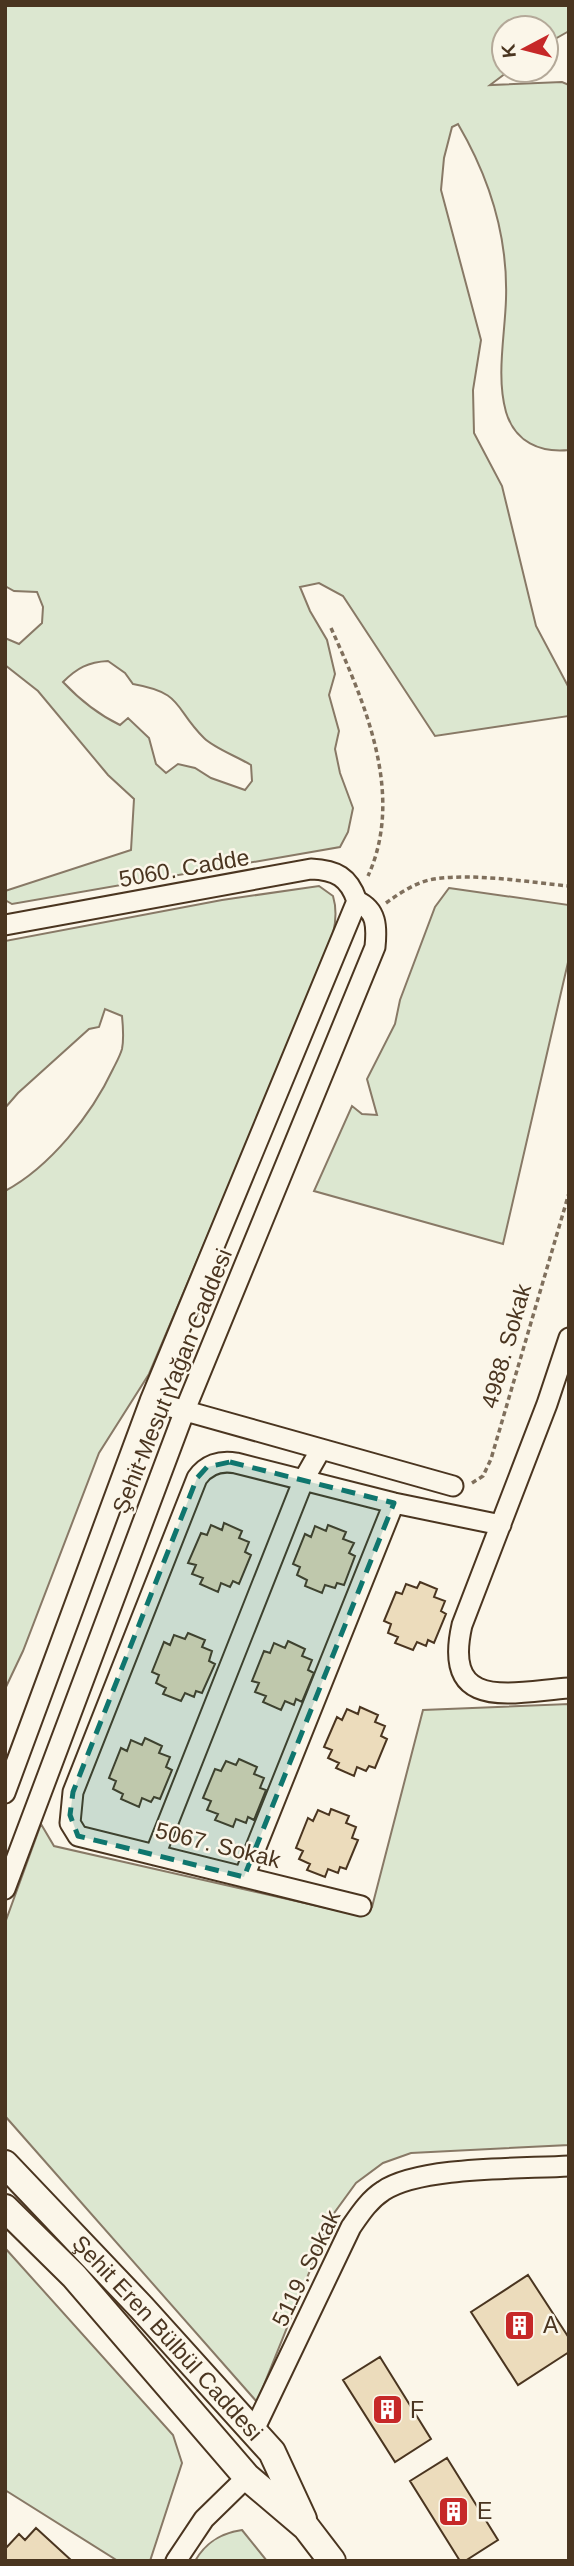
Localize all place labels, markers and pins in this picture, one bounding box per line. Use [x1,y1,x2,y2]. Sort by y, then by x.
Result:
building icon: A [503,2308,537,2342]
place label: A [543,2312,559,2338]
building icon: F [370,2393,404,2427]
place label: F [410,2397,424,2423]
building icon: E [437,2494,471,2528]
place label: E [477,2498,492,2524]

